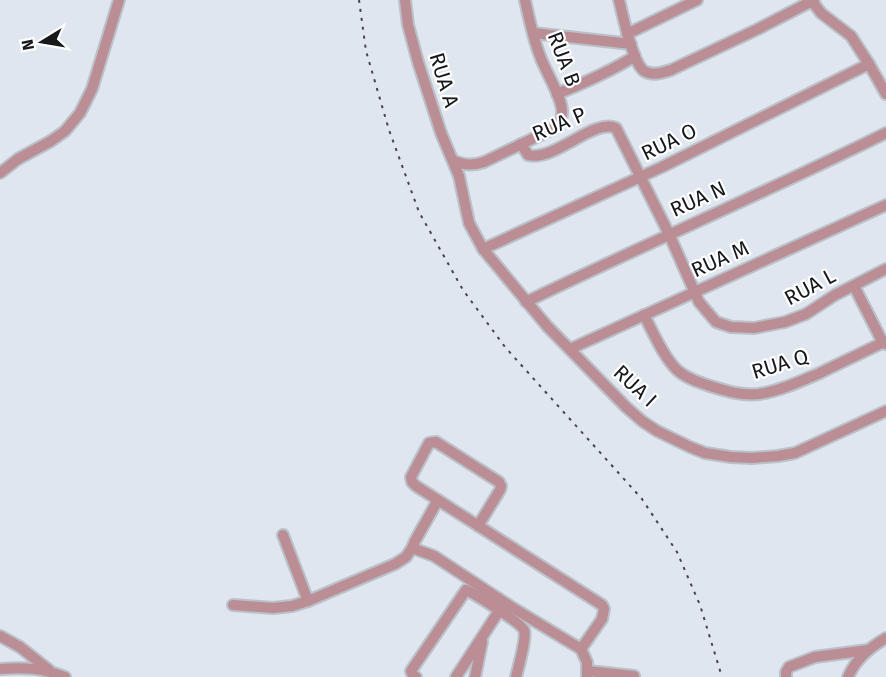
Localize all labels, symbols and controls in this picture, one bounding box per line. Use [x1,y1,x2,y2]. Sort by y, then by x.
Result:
north arrow [12,12,72,72]
street label: RUA B [542,28,586,90]
text: N [17,38,38,52]
street label: RUA A [423,49,465,111]
street label: RUA P [528,101,590,147]
street label: RUA O [637,118,701,166]
street label: RUA N [666,175,730,223]
street label: RUA M [687,235,753,283]
street label: RUA L [780,263,841,311]
street label: RUA Q [748,343,812,385]
street label: RUA I [608,359,662,413]

